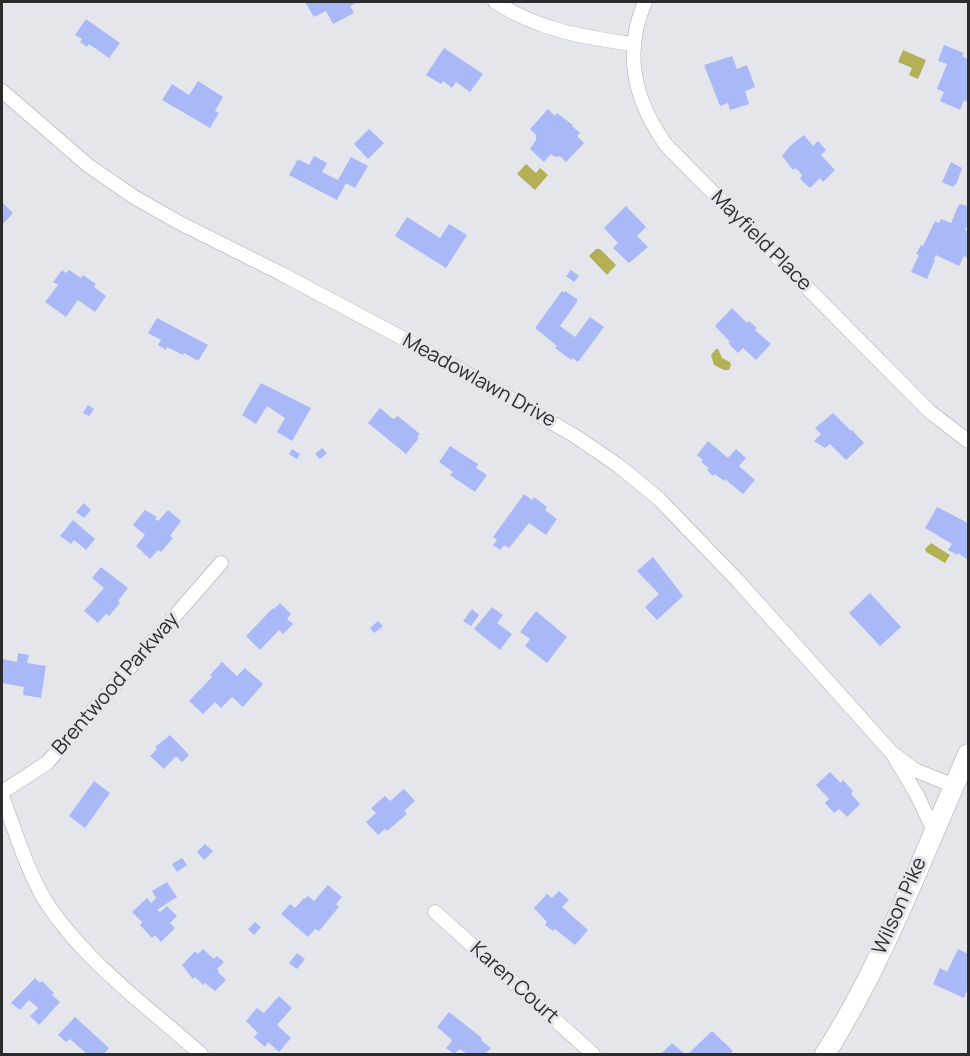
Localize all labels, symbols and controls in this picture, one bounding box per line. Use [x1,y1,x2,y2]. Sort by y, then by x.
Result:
street label: Mayfield Place [706,186,816,296]
street label: Meadowlawn Drive [398,329,560,433]
street label: Brentwood Parkway [48,608,184,760]
street label: Wilson Pike [868,854,932,958]
street label: Karen Court [465,937,563,1029]

